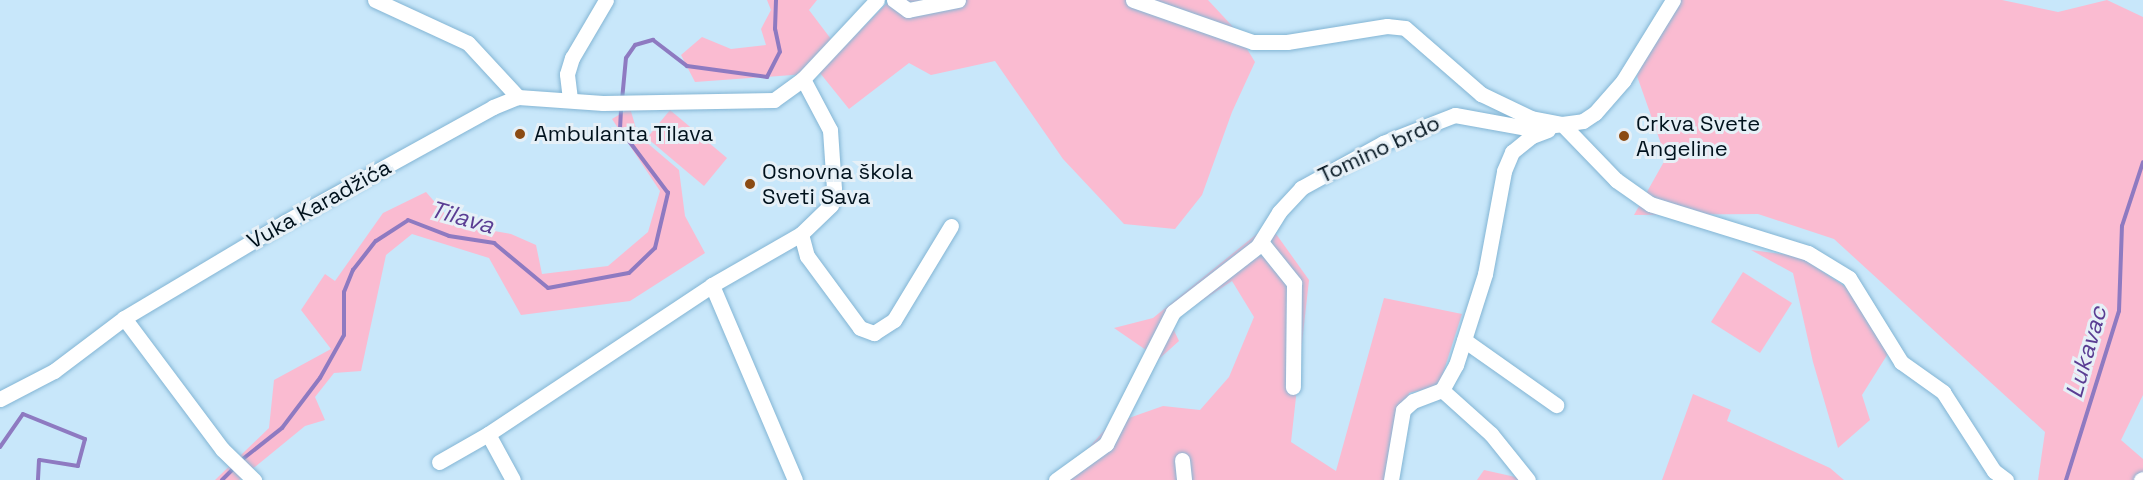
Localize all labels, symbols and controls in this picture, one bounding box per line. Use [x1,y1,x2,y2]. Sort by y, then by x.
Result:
street label: Tomino brdo [1314,109,1444,189]
place label: Crkva Svete Angeline [1636,110,1760,162]
place label: Ambulanta Tilava [534,121,714,147]
marker: Ambulanta Tilava [511,125,529,143]
marker: Crkva Svete Angeline [1617,129,1631,143]
street label: Vuka Karadžića [243,154,395,254]
place label: Osnovna škola Sveti Sava [762,158,913,210]
marker: Osnovna škola Sveti Sava [743,177,757,191]
water label: Tilava [427,194,497,240]
water label: Lukavac [2059,303,2113,401]

